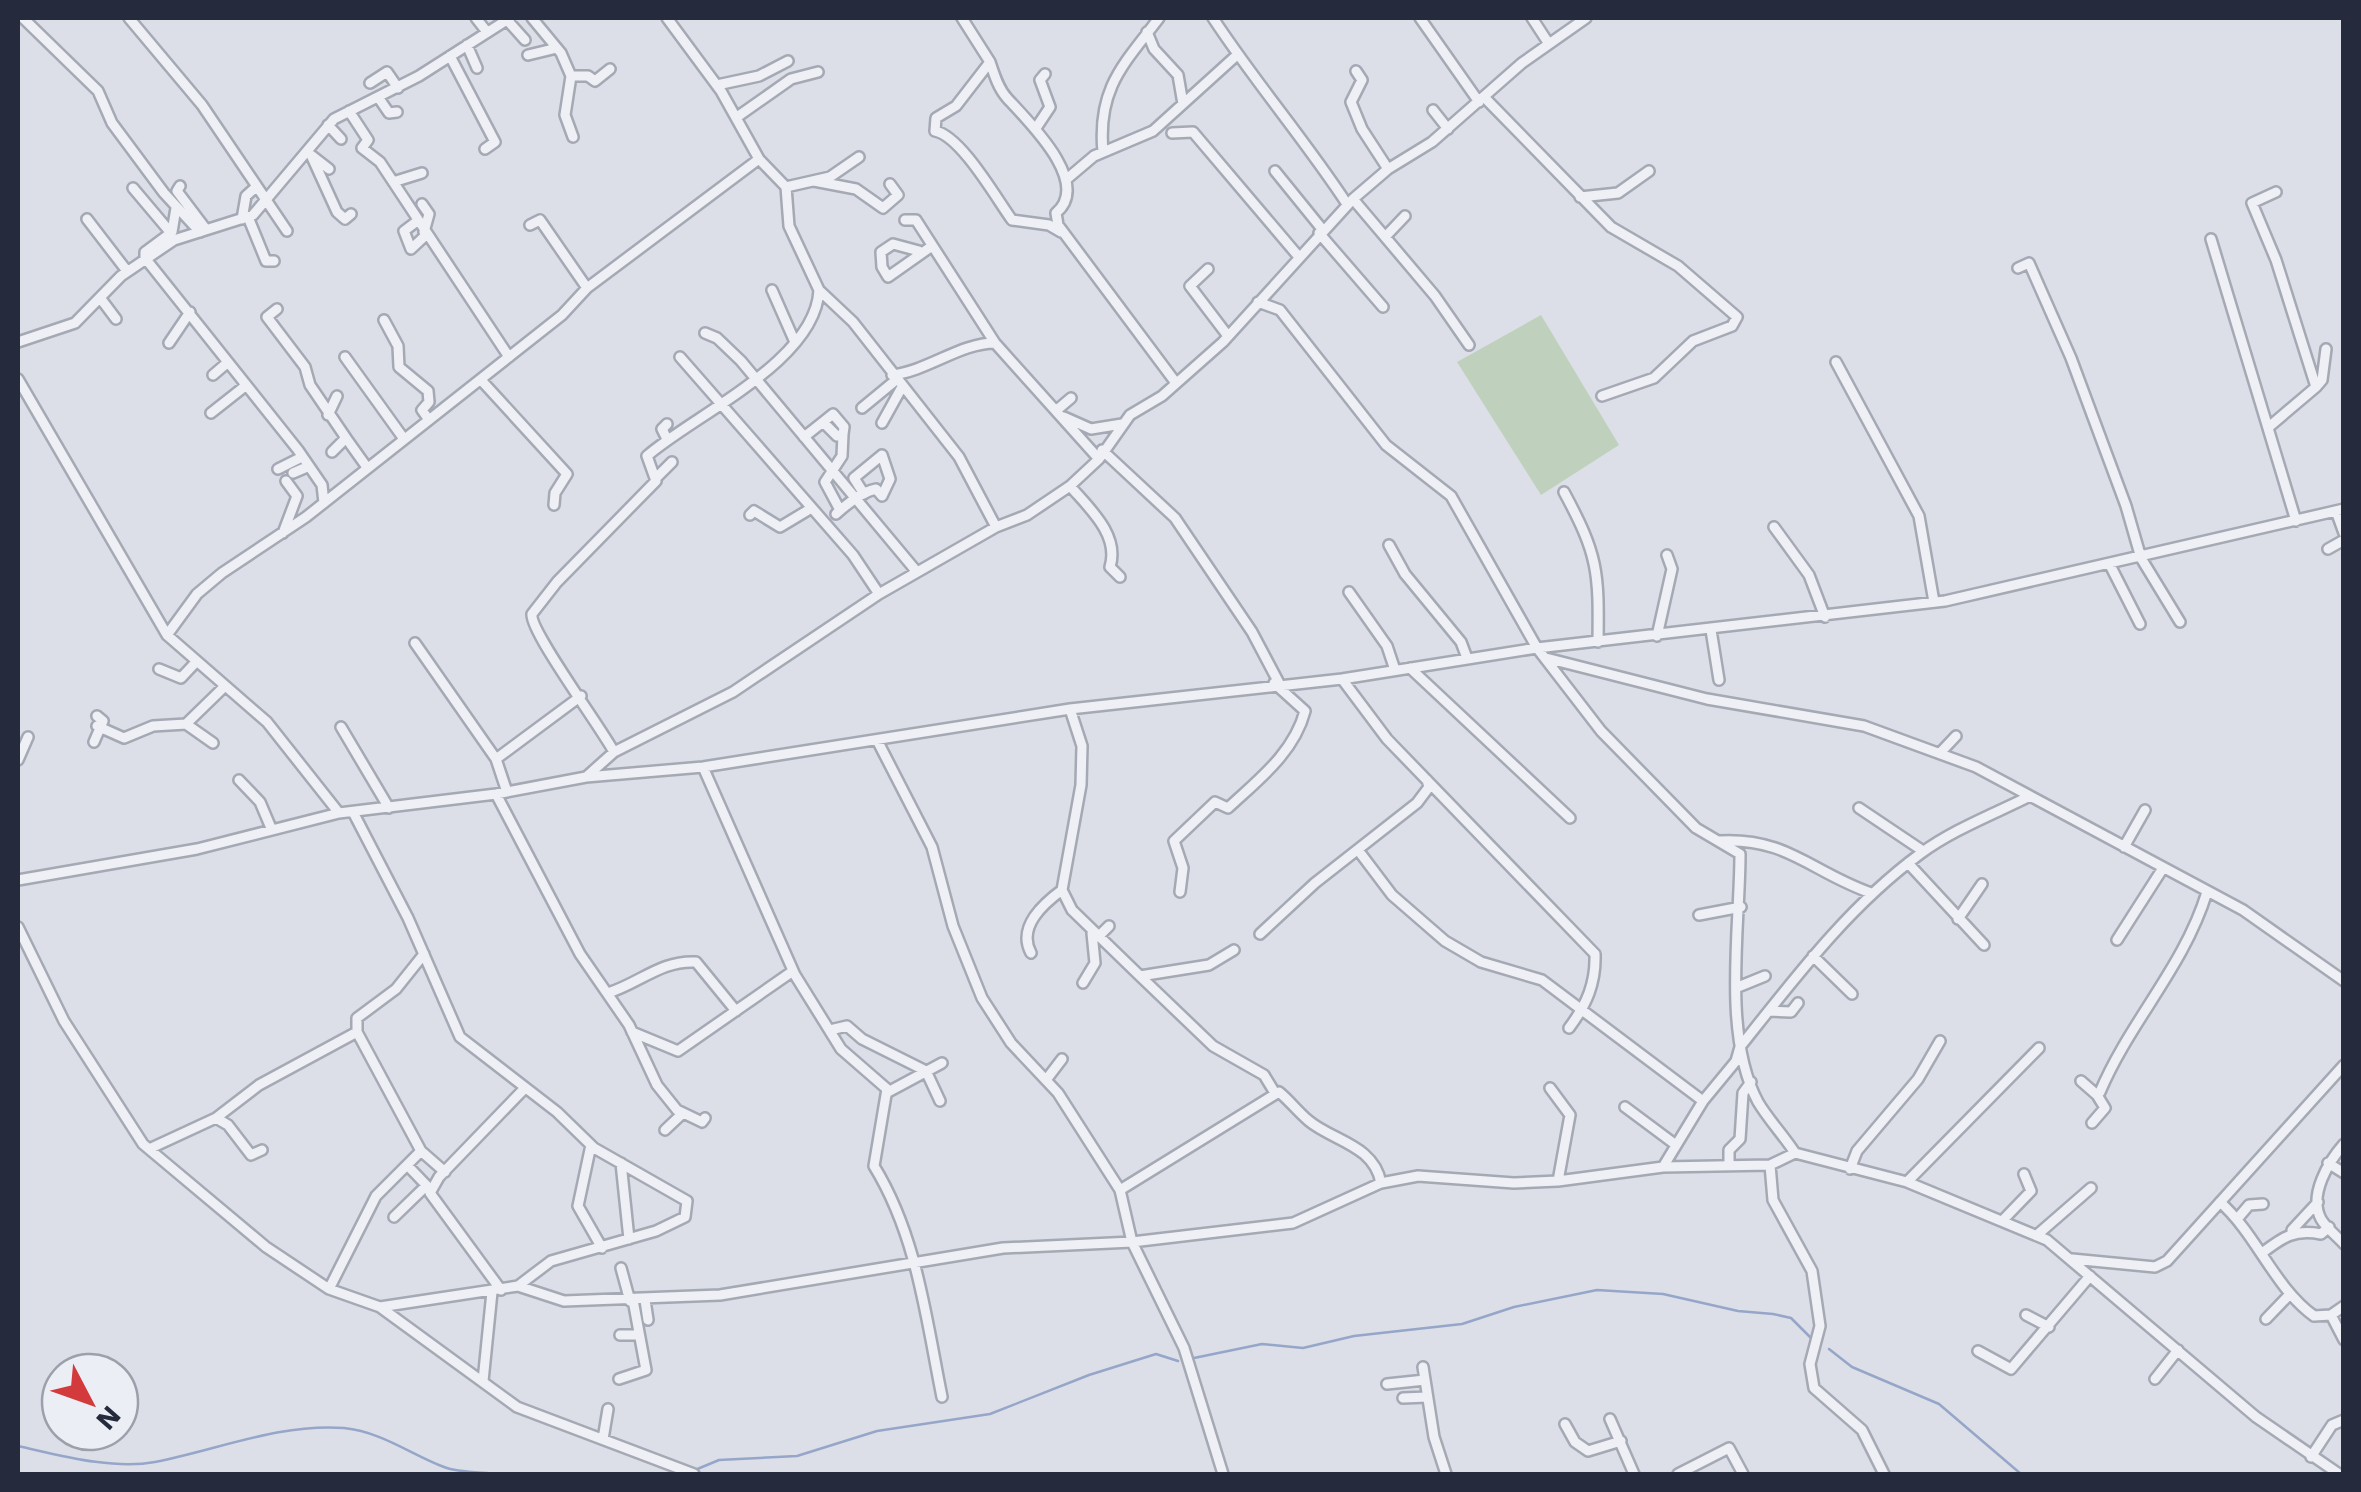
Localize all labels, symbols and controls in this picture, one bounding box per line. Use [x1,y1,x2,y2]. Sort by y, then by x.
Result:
north arrow [40,1352,140,1452]
text: N [89,1399,128,1437]

